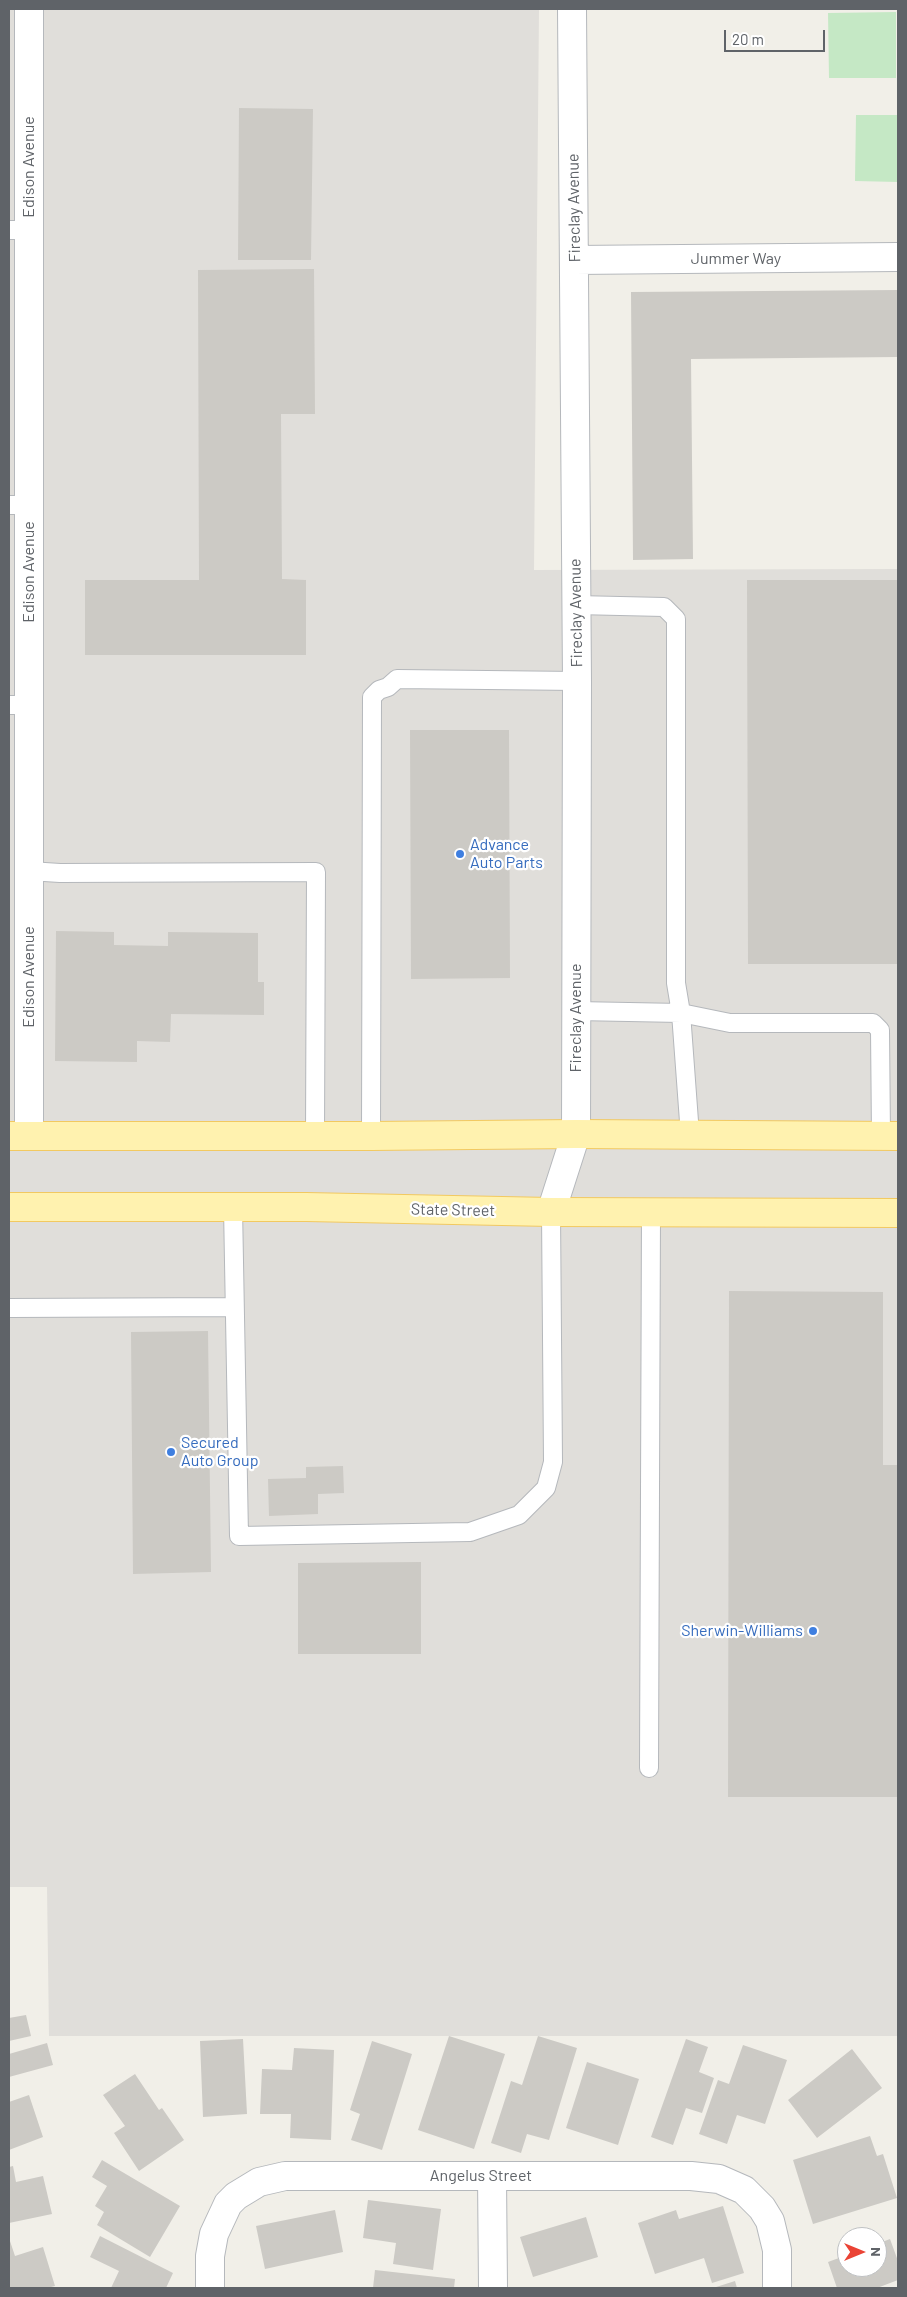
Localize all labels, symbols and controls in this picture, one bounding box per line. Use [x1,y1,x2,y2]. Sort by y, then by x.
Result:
scale bar [727,20,828,52]
text: 20 m [732,30,764,48]
street label: Edison Avenue [19,116,39,218]
street label: Fireclay Avenue [563,153,585,263]
street label: Jummer Way [691,249,781,269]
street label: Edison Avenue [19,521,39,623]
street label: Fireclay Avenue [565,558,587,668]
place label: Advance Auto Parts [470,835,543,873]
marker: Advance Auto Parts [454,848,466,860]
street label: Edison Avenue [19,926,39,1028]
street label: Fireclay Avenue [566,964,586,1072]
street label: State Street [411,1200,495,1220]
place label: Secured Auto Group [181,1433,258,1471]
marker: Secured Auto Group [165,1446,177,1458]
place label: Sherwin-Williams [681,1621,803,1641]
marker: Sherwin-Williams [807,1625,819,1637]
street label: Angelus Street [430,2166,532,2186]
north arrow [837,2227,887,2277]
text: N [868,2247,885,2257]

